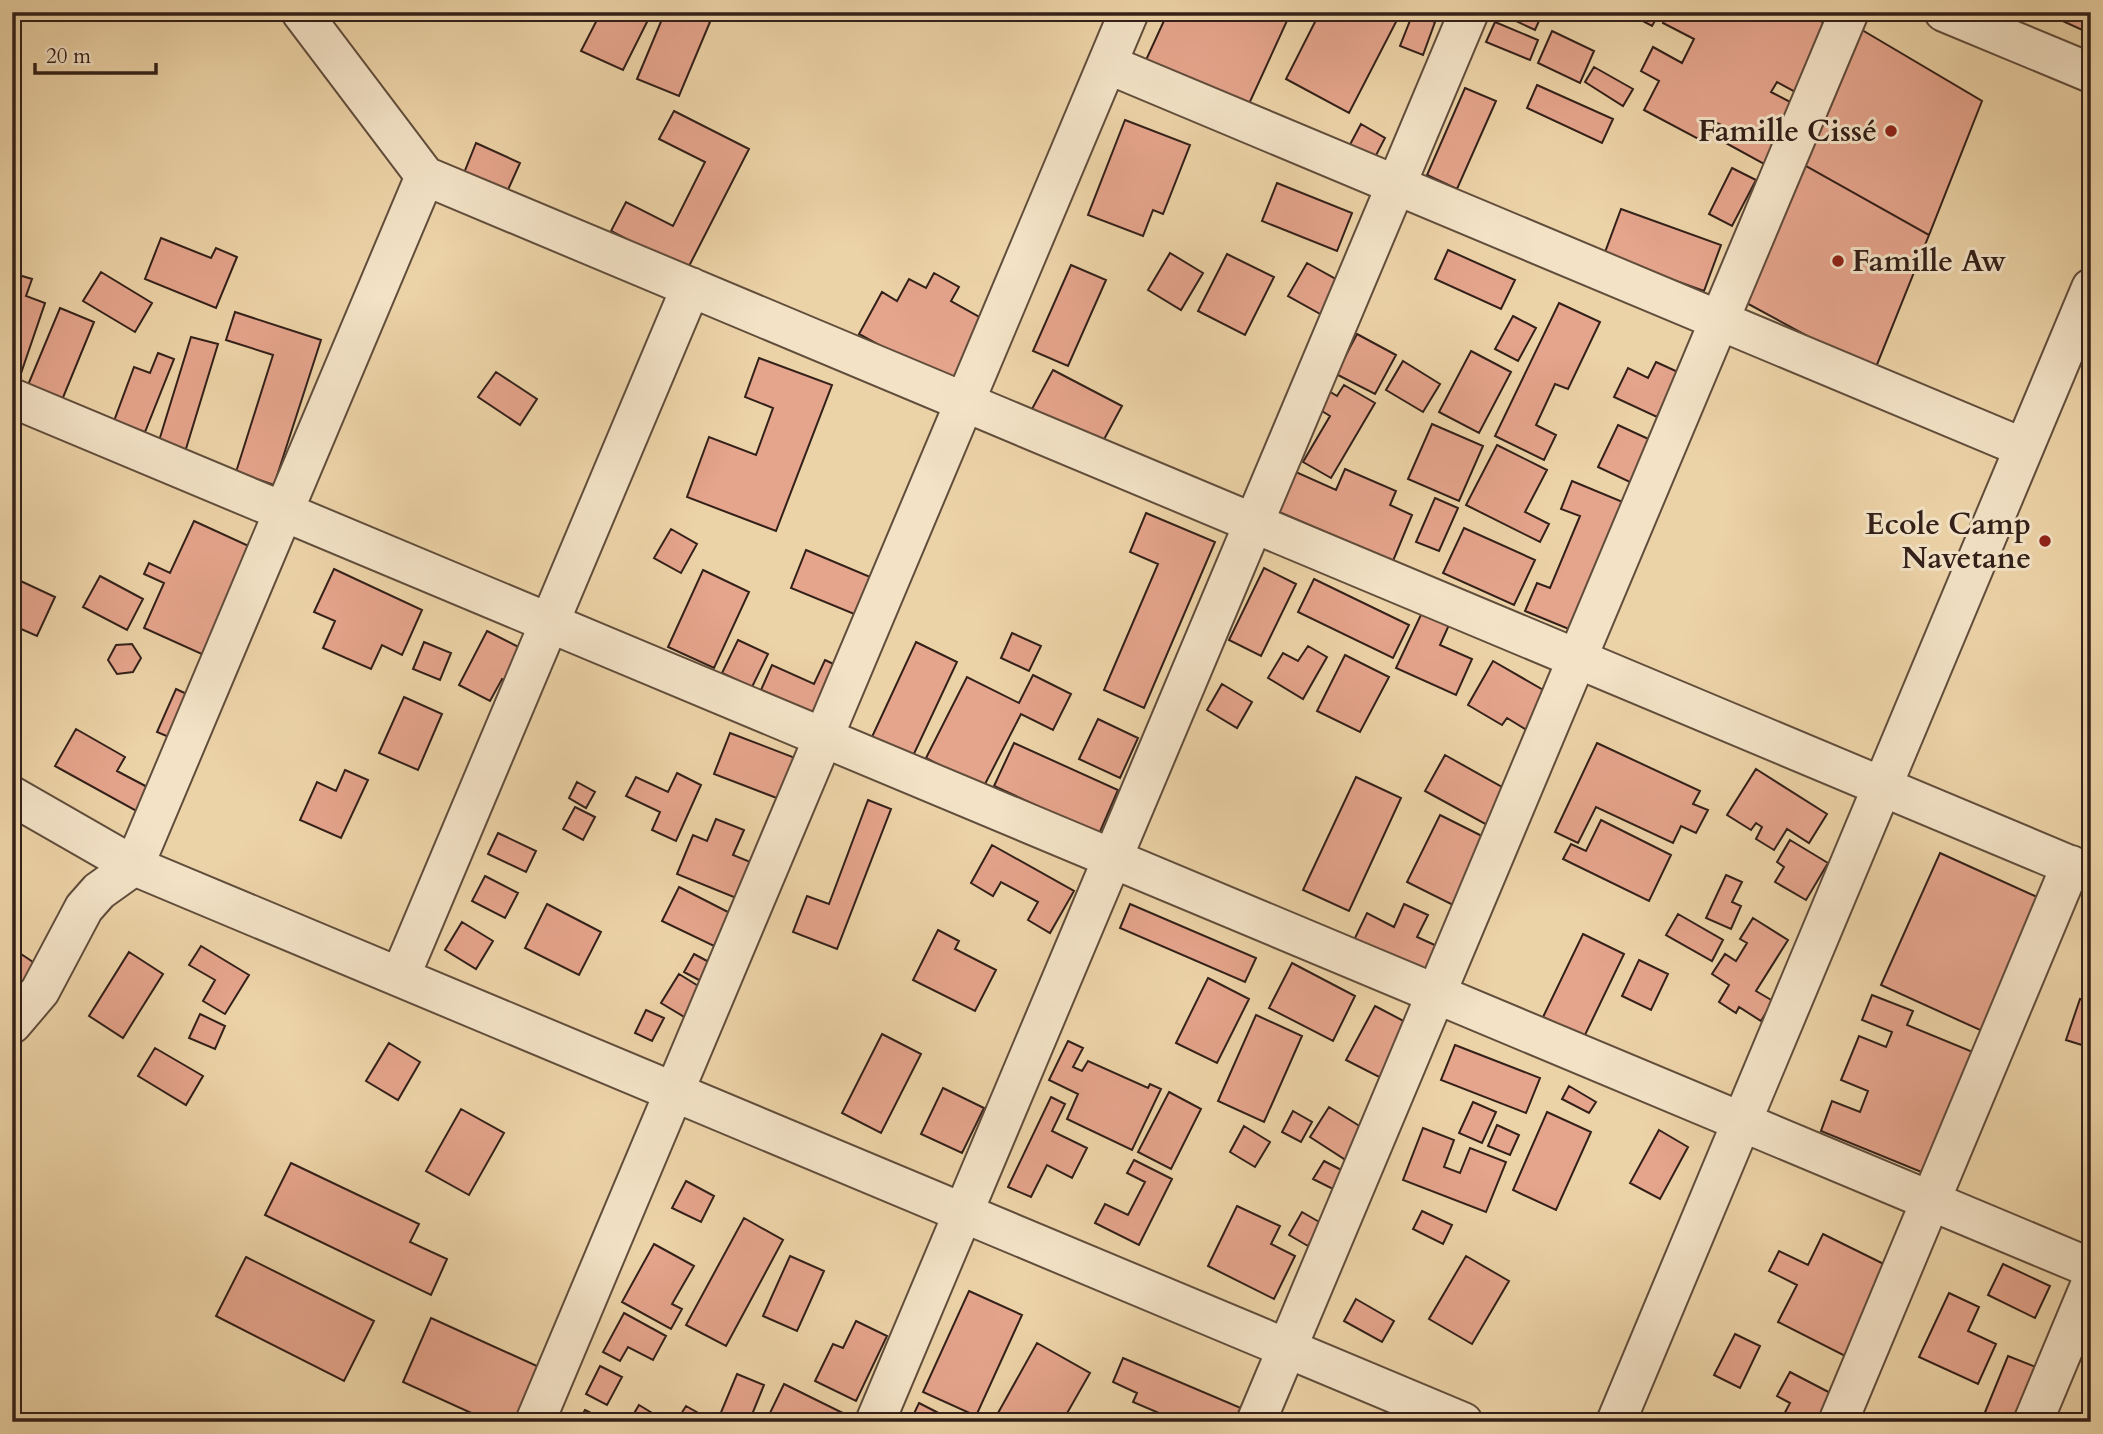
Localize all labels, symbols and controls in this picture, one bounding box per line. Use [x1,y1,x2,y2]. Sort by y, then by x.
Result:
scale bar [35,32,156,76]
text: 20 m [46,42,91,71]
place label: Famille Cissé [1698,111,1877,152]
marker: Famille Cissé [1883,123,1899,139]
place label: Famille Aw [1852,241,2006,282]
marker: Famille Aw [1830,253,1846,269]
place label: Ecole Camp Navetane [1865,504,2031,579]
marker: Ecole Camp Navetane [2037,533,2053,549]

